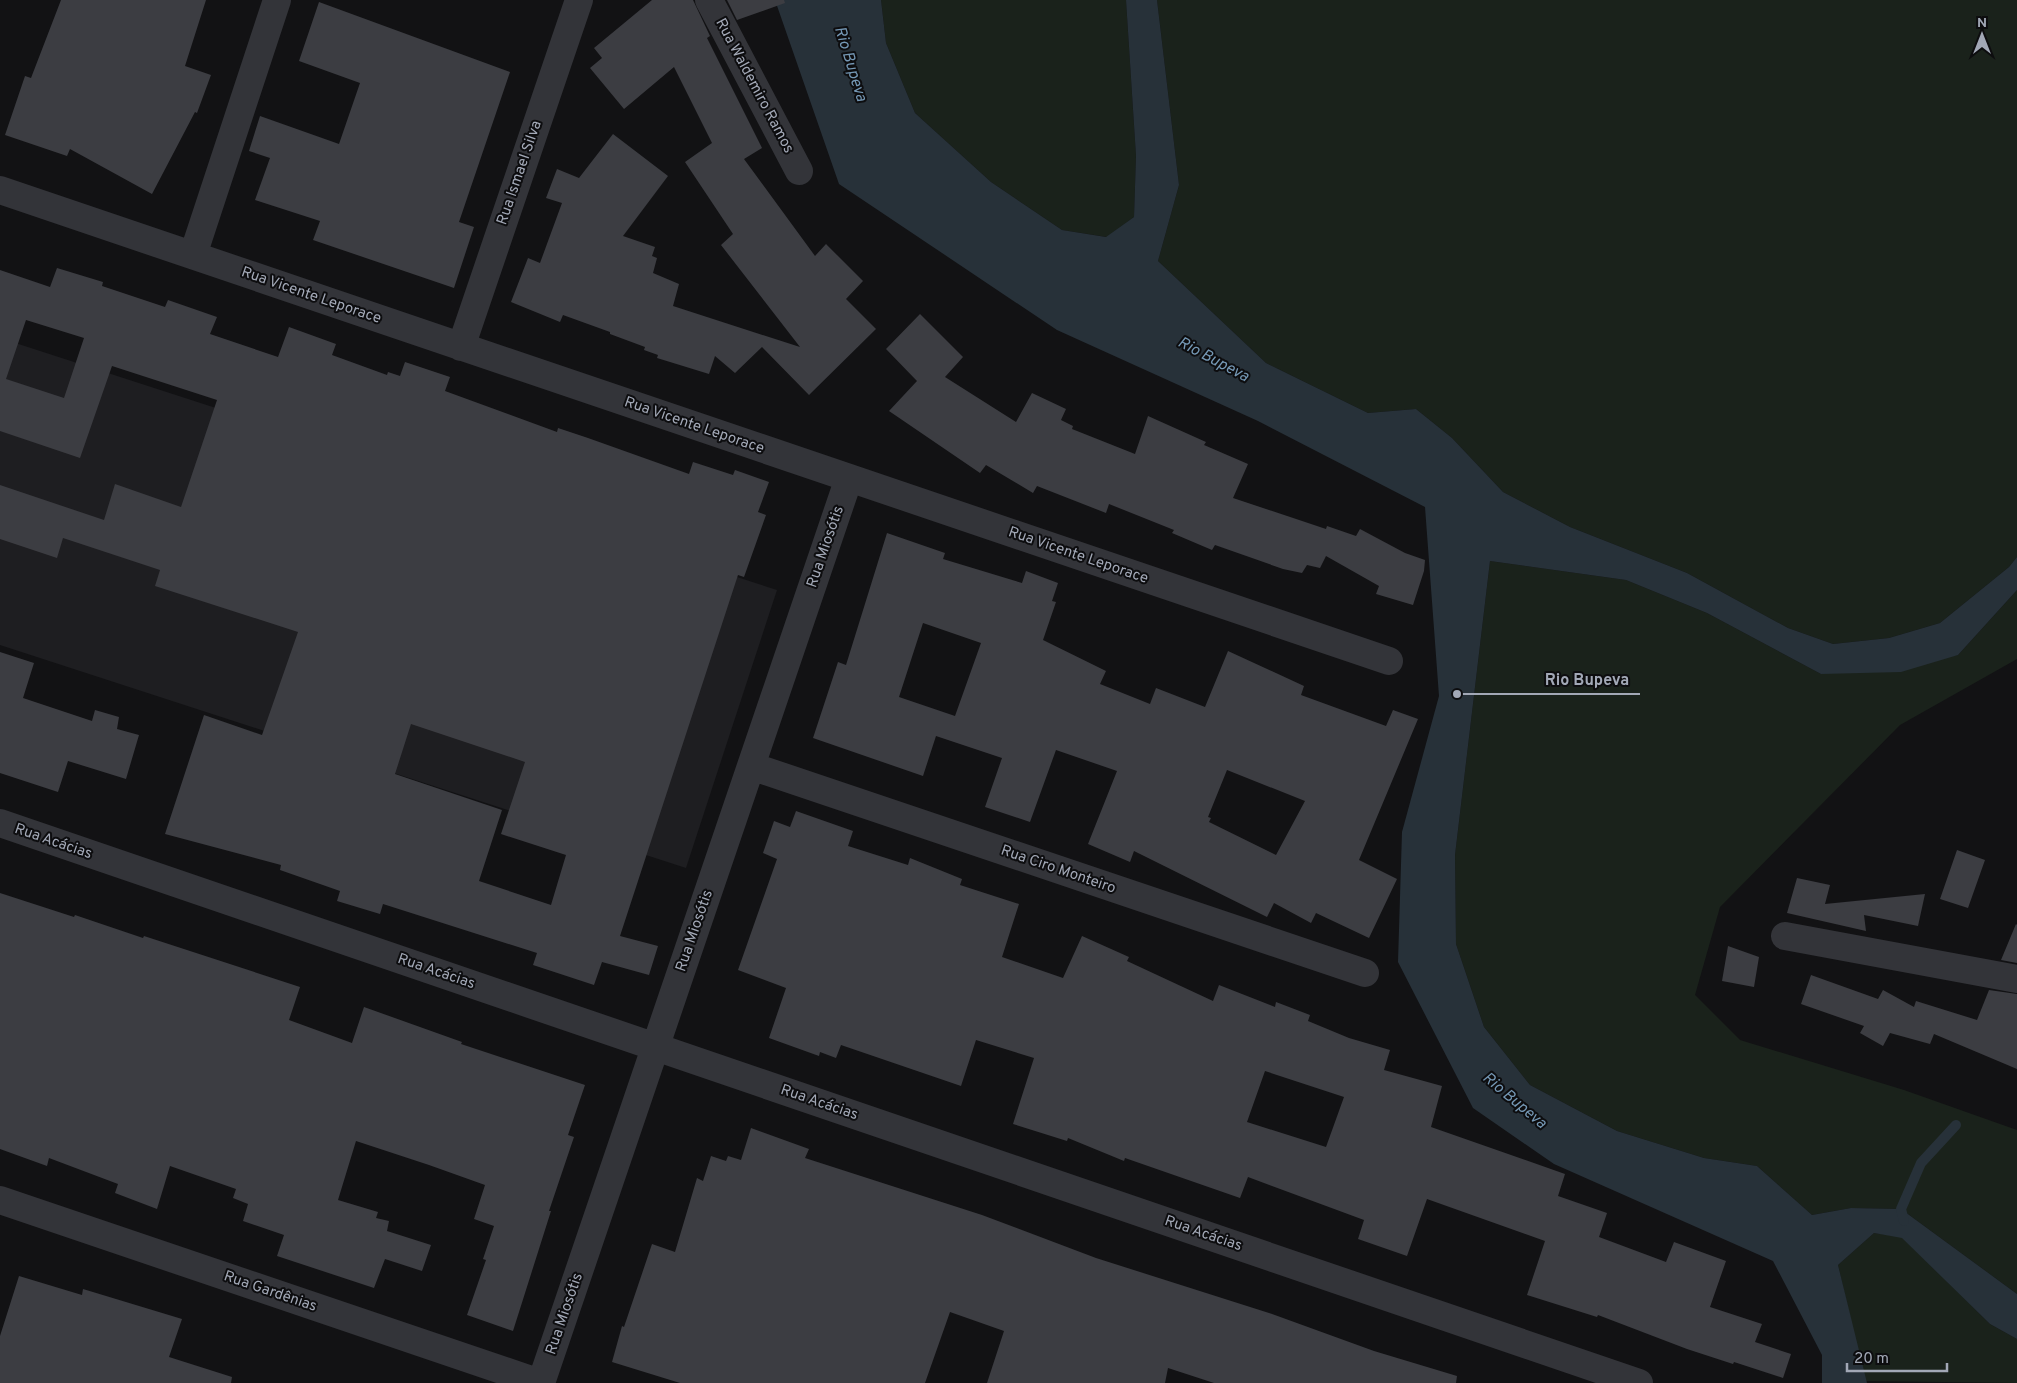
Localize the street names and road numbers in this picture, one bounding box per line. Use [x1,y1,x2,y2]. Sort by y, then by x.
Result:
street label: Rua Waldemiro Ramos [710,15,798,157]
street label: Rua Ismael Silva [493,118,547,228]
street label: Rua Vicente Leporace [238,263,384,329]
street label: Rua Vicente Leporace [621,393,767,459]
street label: Rua Miosótis [803,504,849,590]
street label: Rua Vicente Leporace [1005,523,1151,589]
street label: Rua Acácias [12,820,94,864]
street label: Rua Ciro Monteiro [998,841,1118,899]
street label: Rua Miosótis [672,888,718,974]
street label: Rua Acácias [395,950,477,994]
street label: Rua Acácias [778,1081,860,1125]
street label: Rua Acácias [1162,1212,1244,1256]
street label: Rua Gardênias [221,1267,319,1317]
street label: Rua Miosótis [542,1271,588,1357]

